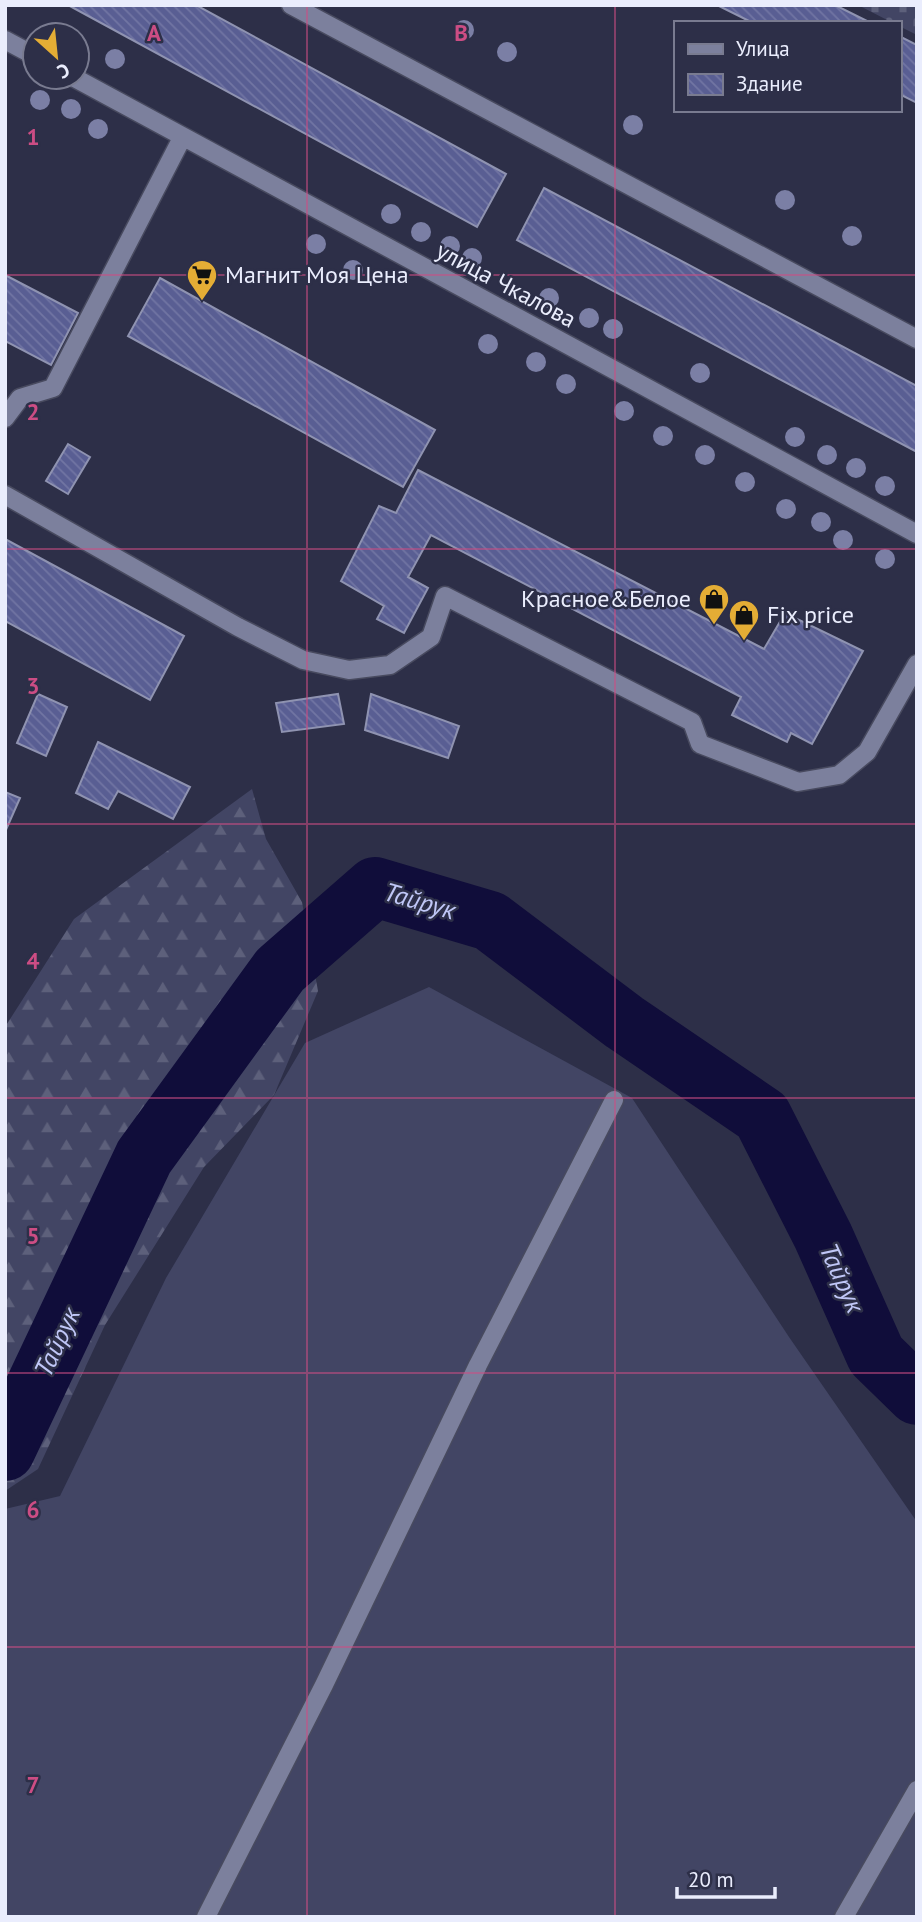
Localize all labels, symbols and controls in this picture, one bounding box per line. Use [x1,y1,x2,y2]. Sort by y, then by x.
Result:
text: A [147,18,161,47]
text: B [454,18,468,47]
north arrow [21,21,91,91]
legend [674,21,901,112]
text: Улица [736,35,790,62]
text: С [53,58,74,84]
text: Здание [736,70,803,97]
text: 1 [26,122,40,151]
street label: улица Чкалова [431,235,582,334]
supermarket icon: Магнит Моя Цена [185,258,219,302]
place label: Магнит Моя Цена [225,259,409,290]
text: 2 [26,397,40,426]
shop icon: Красное&Белое [697,582,731,626]
place label: Красное&Белое [521,583,691,614]
shop icon: Fix price [727,598,761,642]
place label: Fix price [767,599,854,630]
text: 3 [26,671,40,700]
water label: Тайрук [380,875,461,927]
text: 4 [26,946,40,975]
text: 5 [26,1221,40,1250]
water label: Тайрук [813,1238,873,1319]
water label: Тайрук [26,1301,87,1382]
text: 6 [26,1495,40,1524]
text: 7 [26,1770,40,1799]
scale bar [677,1856,775,1900]
text: 20 m [688,1866,734,1893]

